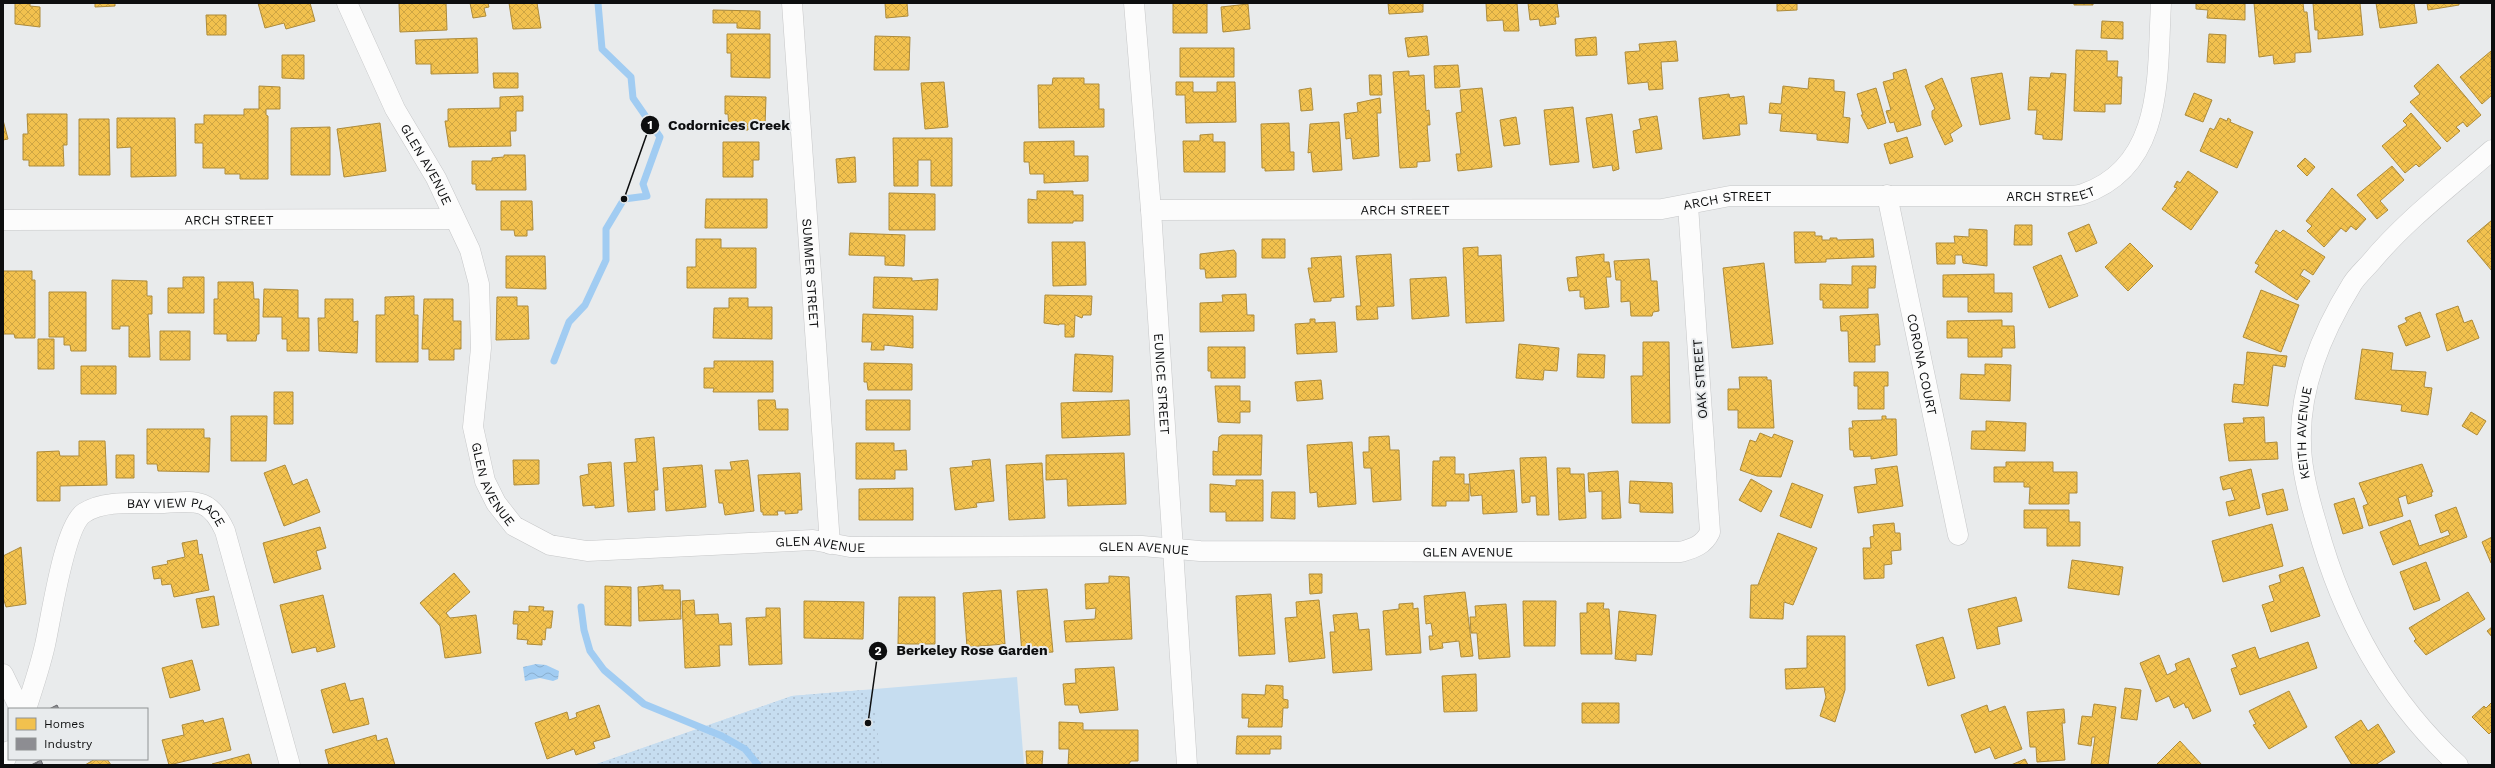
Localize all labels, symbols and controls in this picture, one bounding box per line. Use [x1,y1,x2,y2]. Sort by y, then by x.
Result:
callout: Codornices Creek [640,112,798,138]
text: Codornices Creek [668,117,790,133]
text: 1 [647,118,653,132]
street label: GLEN AVENUE [398,121,455,207]
street label: ARCH STREET [2006,183,2097,204]
street label: ARCH STREET [1682,189,1771,212]
street label: ARCH STREET [1360,202,1450,217]
street label: ARCH STREET [184,212,274,227]
street label: SUMMER STREET [800,218,822,329]
street label: CORONA COURT [1904,312,1940,416]
street label: EUNICE STREET [1152,333,1173,435]
street label: OAK STREET [1690,339,1710,419]
street label: KEITH AVENUE [2293,385,2314,481]
street label: GLEN AVENUE [469,441,518,529]
street label: BAY VIEW PLACE [127,494,229,529]
street label: GLEN AVENUE [775,532,865,555]
street label: GLEN AVENUE [1099,538,1190,558]
street label: GLEN AVENUE [1422,544,1513,559]
callout: Berkeley Rose Garden [868,638,1056,664]
text: Berkeley Rose Garden [896,642,1048,658]
text: 2 [874,644,882,658]
legend [8,708,148,760]
text: Homes [44,717,85,731]
text: Industry [44,737,93,751]

